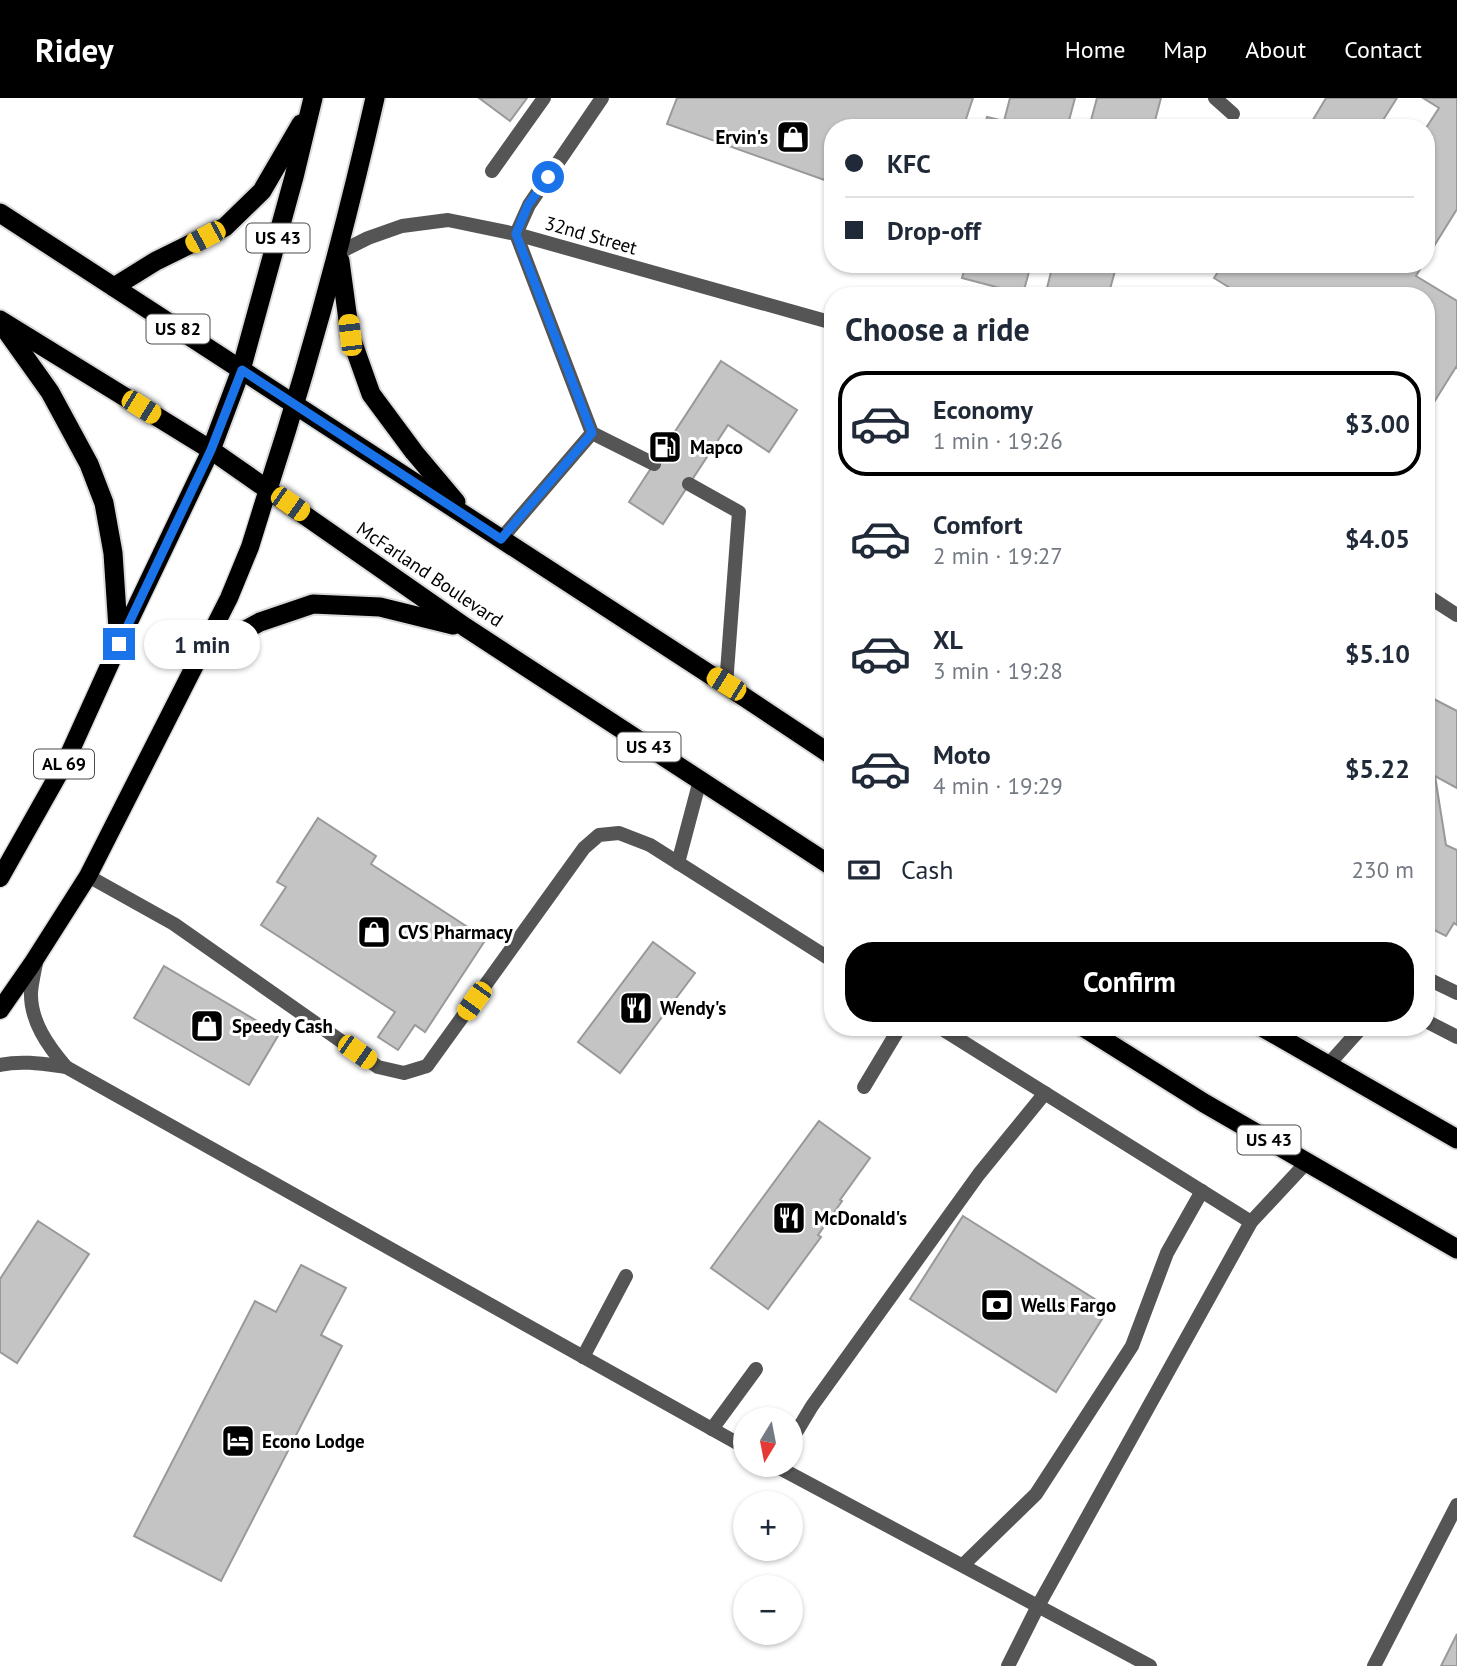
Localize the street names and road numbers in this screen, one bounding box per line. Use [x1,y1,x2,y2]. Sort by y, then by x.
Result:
street label: 32nd Street [542,210,640,260]
road number: US 43 [246,223,310,252]
road number: US 82 [146,314,210,344]
street label: McFarland Boulevard [352,516,508,632]
road number: US 43 [618,732,680,762]
road number: AL 69 [34,750,94,778]
road number: US 43 [1238,1126,1300,1154]

